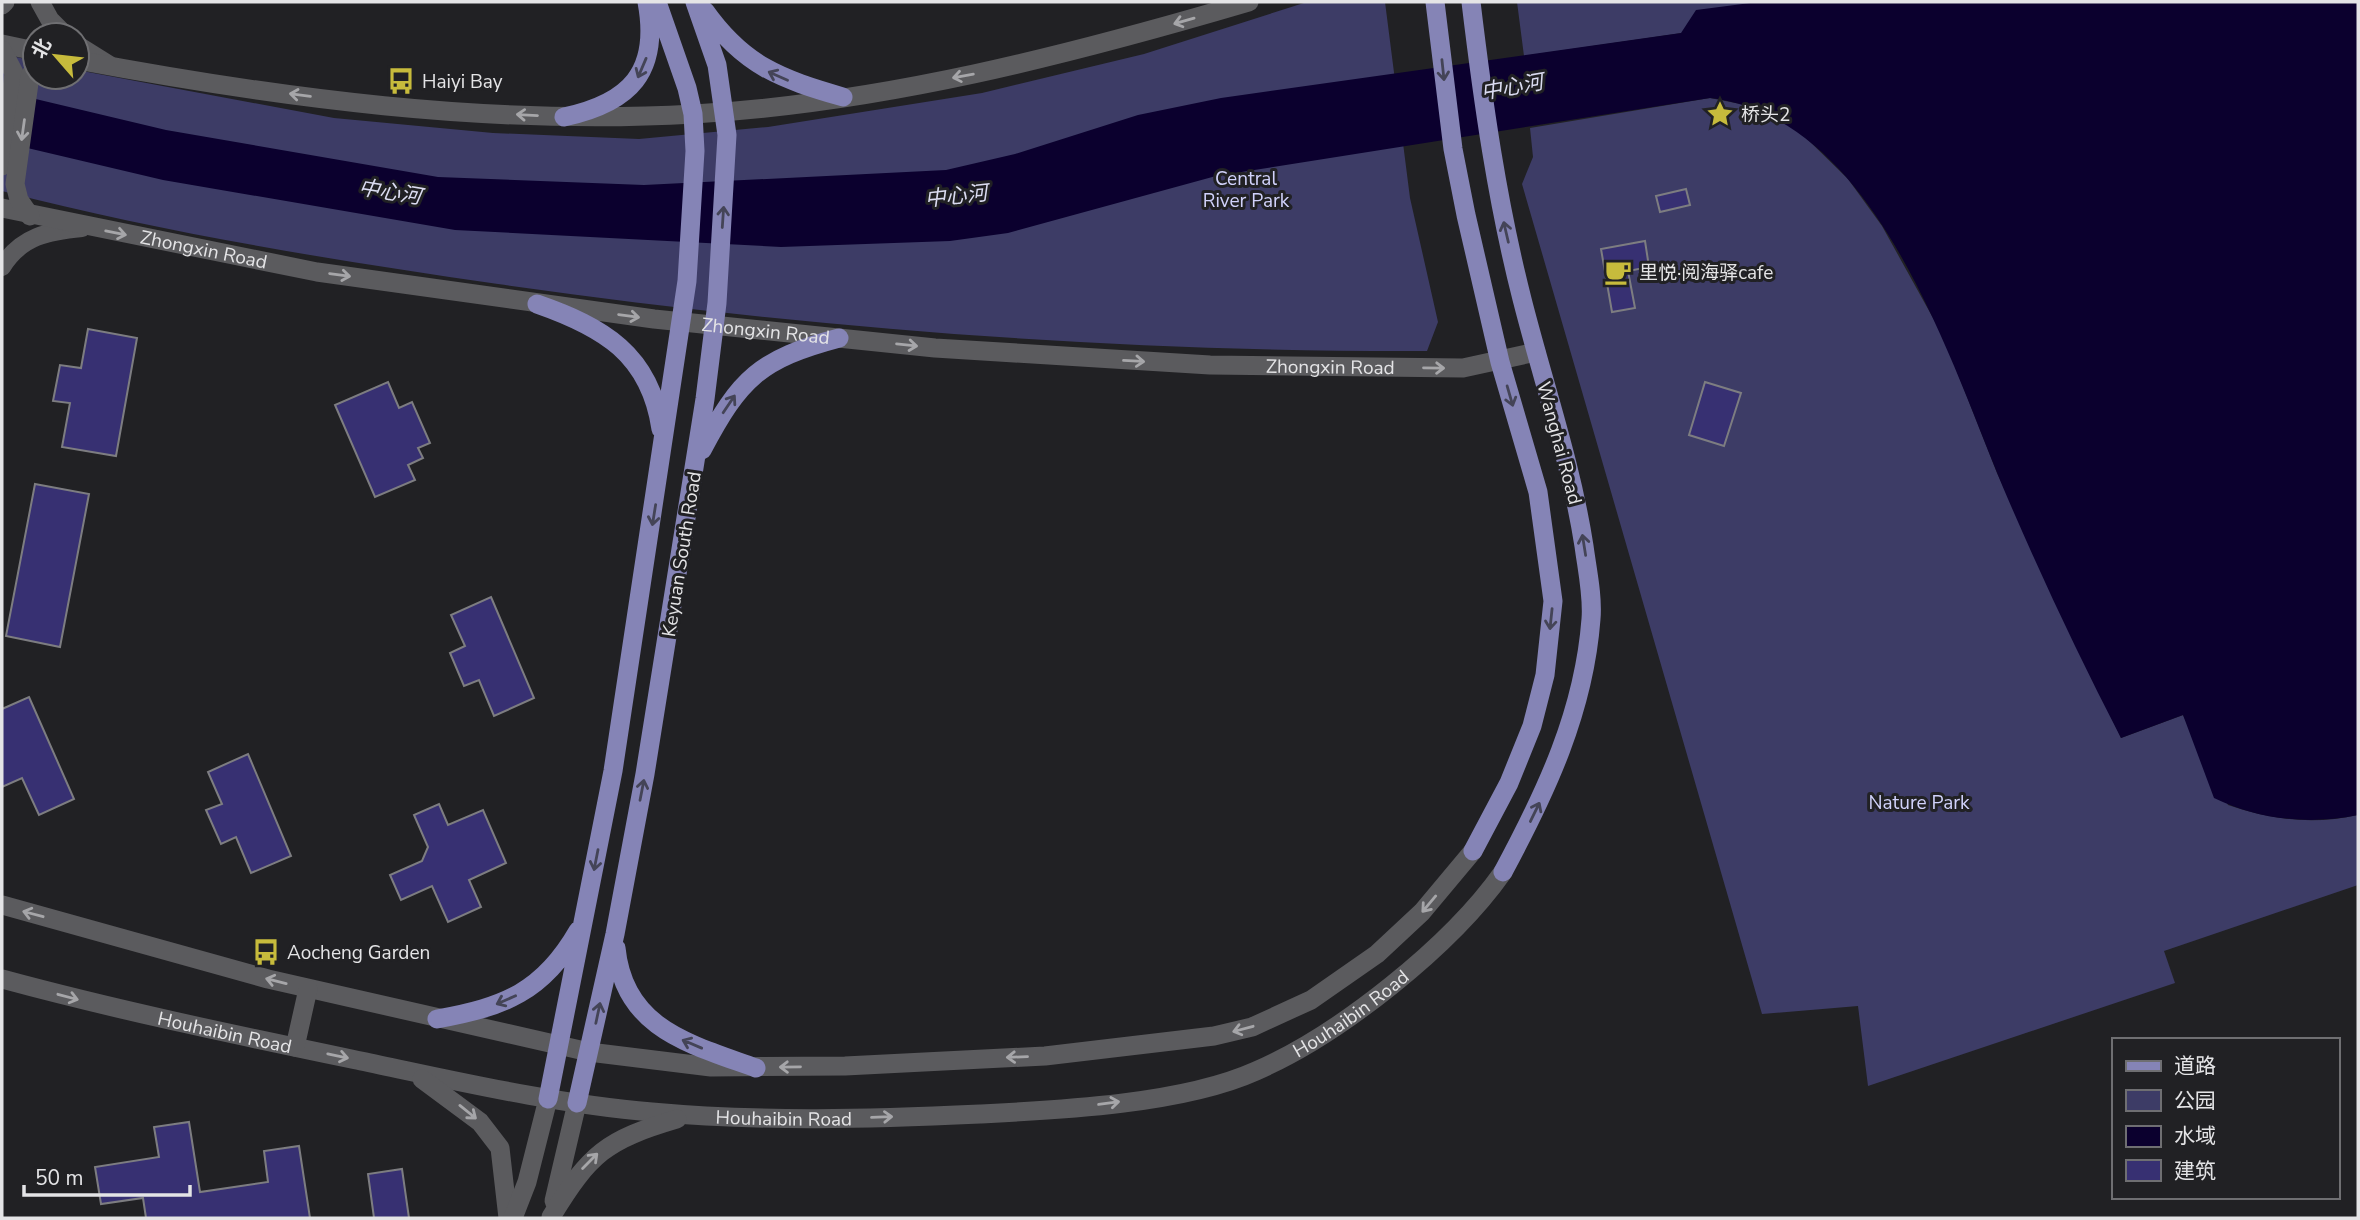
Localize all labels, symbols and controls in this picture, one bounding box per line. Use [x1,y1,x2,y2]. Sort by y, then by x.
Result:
one-way arrow [1173,16,1195,29]
north arrow [21,21,91,91]
text: 北 [26,34,58,63]
one-way arrow [635,57,648,79]
one-way arrow [1436,58,1449,80]
bus stop icon: Haiyi Bay [386,66,416,96]
water label: 中心河 [1479,67,1549,106]
place label: Haiyi Bay [422,69,503,95]
one-way arrow [768,69,789,82]
one-way arrow [952,70,975,83]
one-way arrow [289,89,312,102]
place icon: 桥头2 [1705,99,1735,129]
place label: 桥头2 [1741,102,1790,128]
one-way arrow [515,109,538,122]
one-way arrow [16,118,29,141]
park label: Central River Park [1203,166,1290,214]
water label: 中心河 [357,173,427,211]
water label: 中心河 [923,178,993,213]
one-way arrow [717,206,730,229]
one-way arrow [1499,221,1512,244]
street label: Zhongxin Road [138,224,269,276]
one-way arrow [104,227,127,240]
cafe icon: 里悦·阅海驿cafe [1603,257,1633,287]
place label: 里悦·阅海驿cafe [1639,260,1773,286]
one-way arrow [328,269,351,282]
one-way arrow [617,309,640,322]
street label: Zhongxin Road [700,312,831,351]
one-way arrow [895,339,917,352]
street label: Zhongxin Road [1266,354,1395,381]
one-way arrow [1122,355,1145,368]
one-way arrow [1423,361,1446,375]
street label: Wanghai Road [1530,379,1588,508]
one-way arrow [1505,385,1518,407]
one-way arrow [722,395,736,414]
street label: Keyuan South Road [656,470,708,639]
one-way arrow [647,503,660,526]
one-way arrow [1577,535,1590,557]
one-way arrow [1544,607,1557,630]
one-way arrow [636,779,650,802]
park label: Nature Park [1868,790,1970,816]
one-way arrow [1529,802,1542,823]
one-way arrow [589,849,603,871]
one-way arrow [1421,894,1437,912]
one-way arrow [22,907,44,920]
bus stop icon: Aocheng Garden [251,937,281,967]
place label: Aocheng Garden [287,940,430,966]
street label: Houhaibin Road [1288,964,1415,1064]
one-way arrow [265,974,287,987]
one-way arrow [56,991,78,1004]
one-way arrow [496,995,517,1008]
one-way arrow [592,1002,605,1025]
street label: Houhaibin Road [155,1006,294,1060]
one-way arrow [1232,1023,1254,1036]
one-way arrow [682,1036,703,1049]
legend [2112,1038,2339,1199]
one-way arrow [1006,1050,1029,1063]
one-way arrow [326,1051,348,1064]
text: 道路 [2174,1052,2216,1080]
one-way arrow [779,1060,802,1074]
text: 公园 [2174,1087,2216,1115]
one-way arrow [1097,1096,1120,1109]
one-way arrow [459,1104,477,1120]
street label: Houhaibin Road [715,1104,852,1133]
one-way arrow [871,1111,894,1124]
text: 水域 [2174,1122,2216,1150]
one-way arrow [581,1153,598,1170]
scale bar [24,1154,191,1198]
text: 建筑 [2174,1157,2216,1185]
text: 50 m [35,1164,84,1192]

